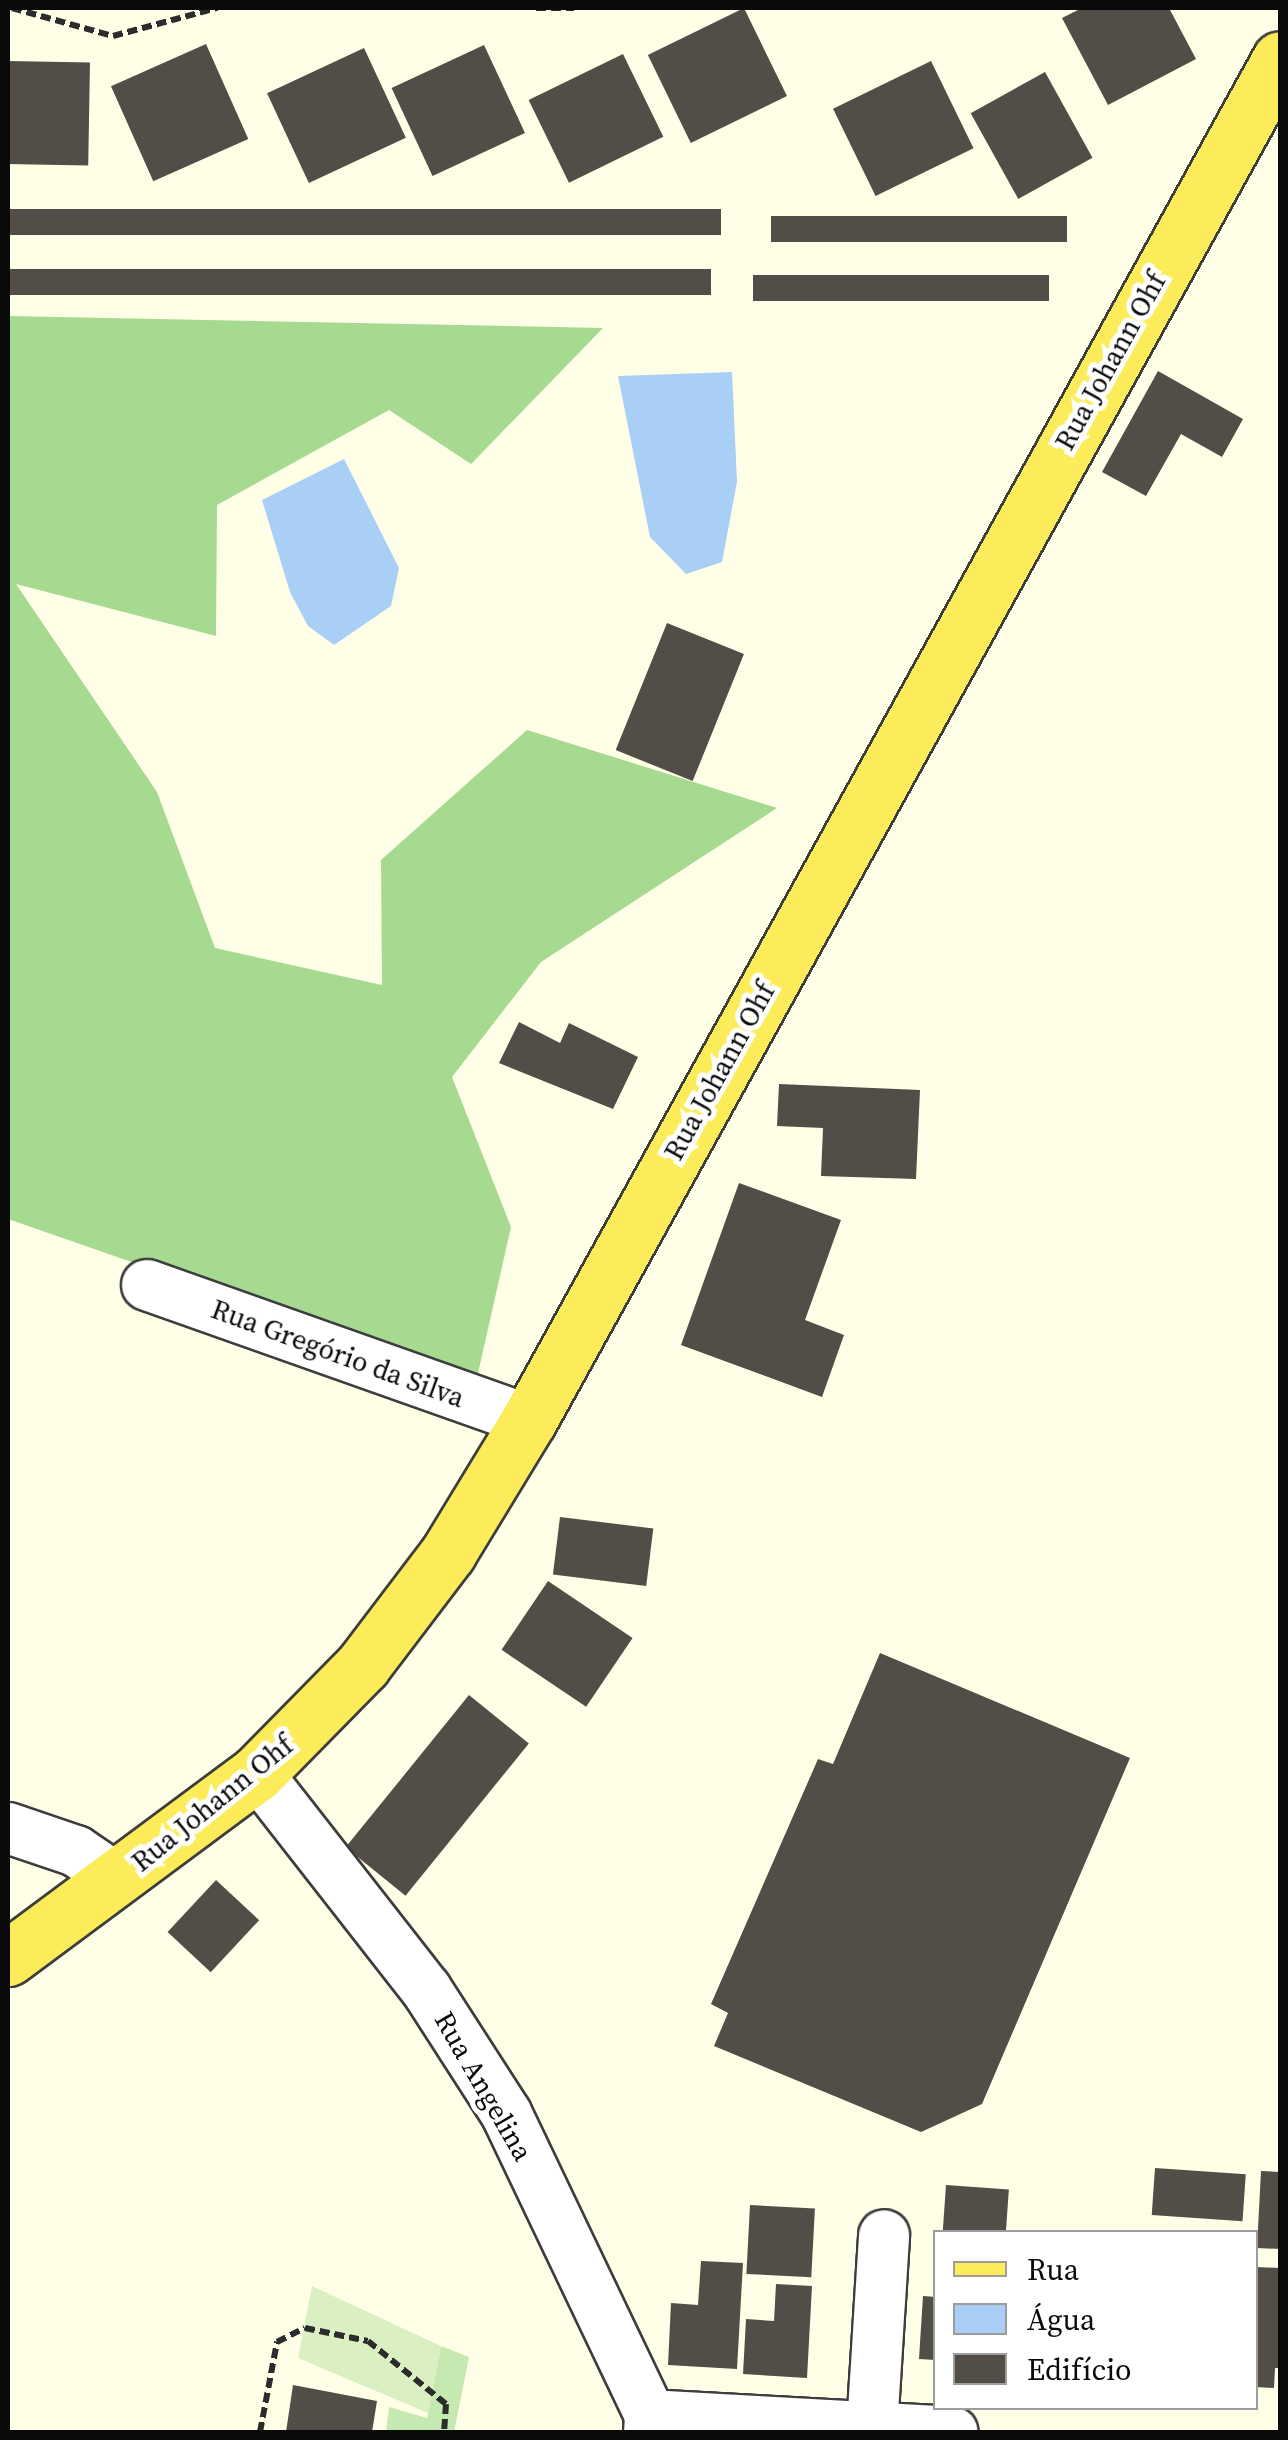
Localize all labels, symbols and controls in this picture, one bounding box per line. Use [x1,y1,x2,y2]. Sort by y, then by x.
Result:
street label: Rua Johann Ohf [1047,266,1173,456]
street label: Rua Johann Ohf [656,976,782,1166]
street label: Rua Gregório da Silva [207,1292,469,1414]
street label: Rua Johann Ohf [125,1728,299,1878]
street label: Rua Angelina [428,2005,540,2167]
legend [933,2230,1258,2410]
text: Rua [1027,2249,1079,2290]
text: Água [1027,2299,1095,2340]
text: Edifício [1027,2349,1132,2390]

